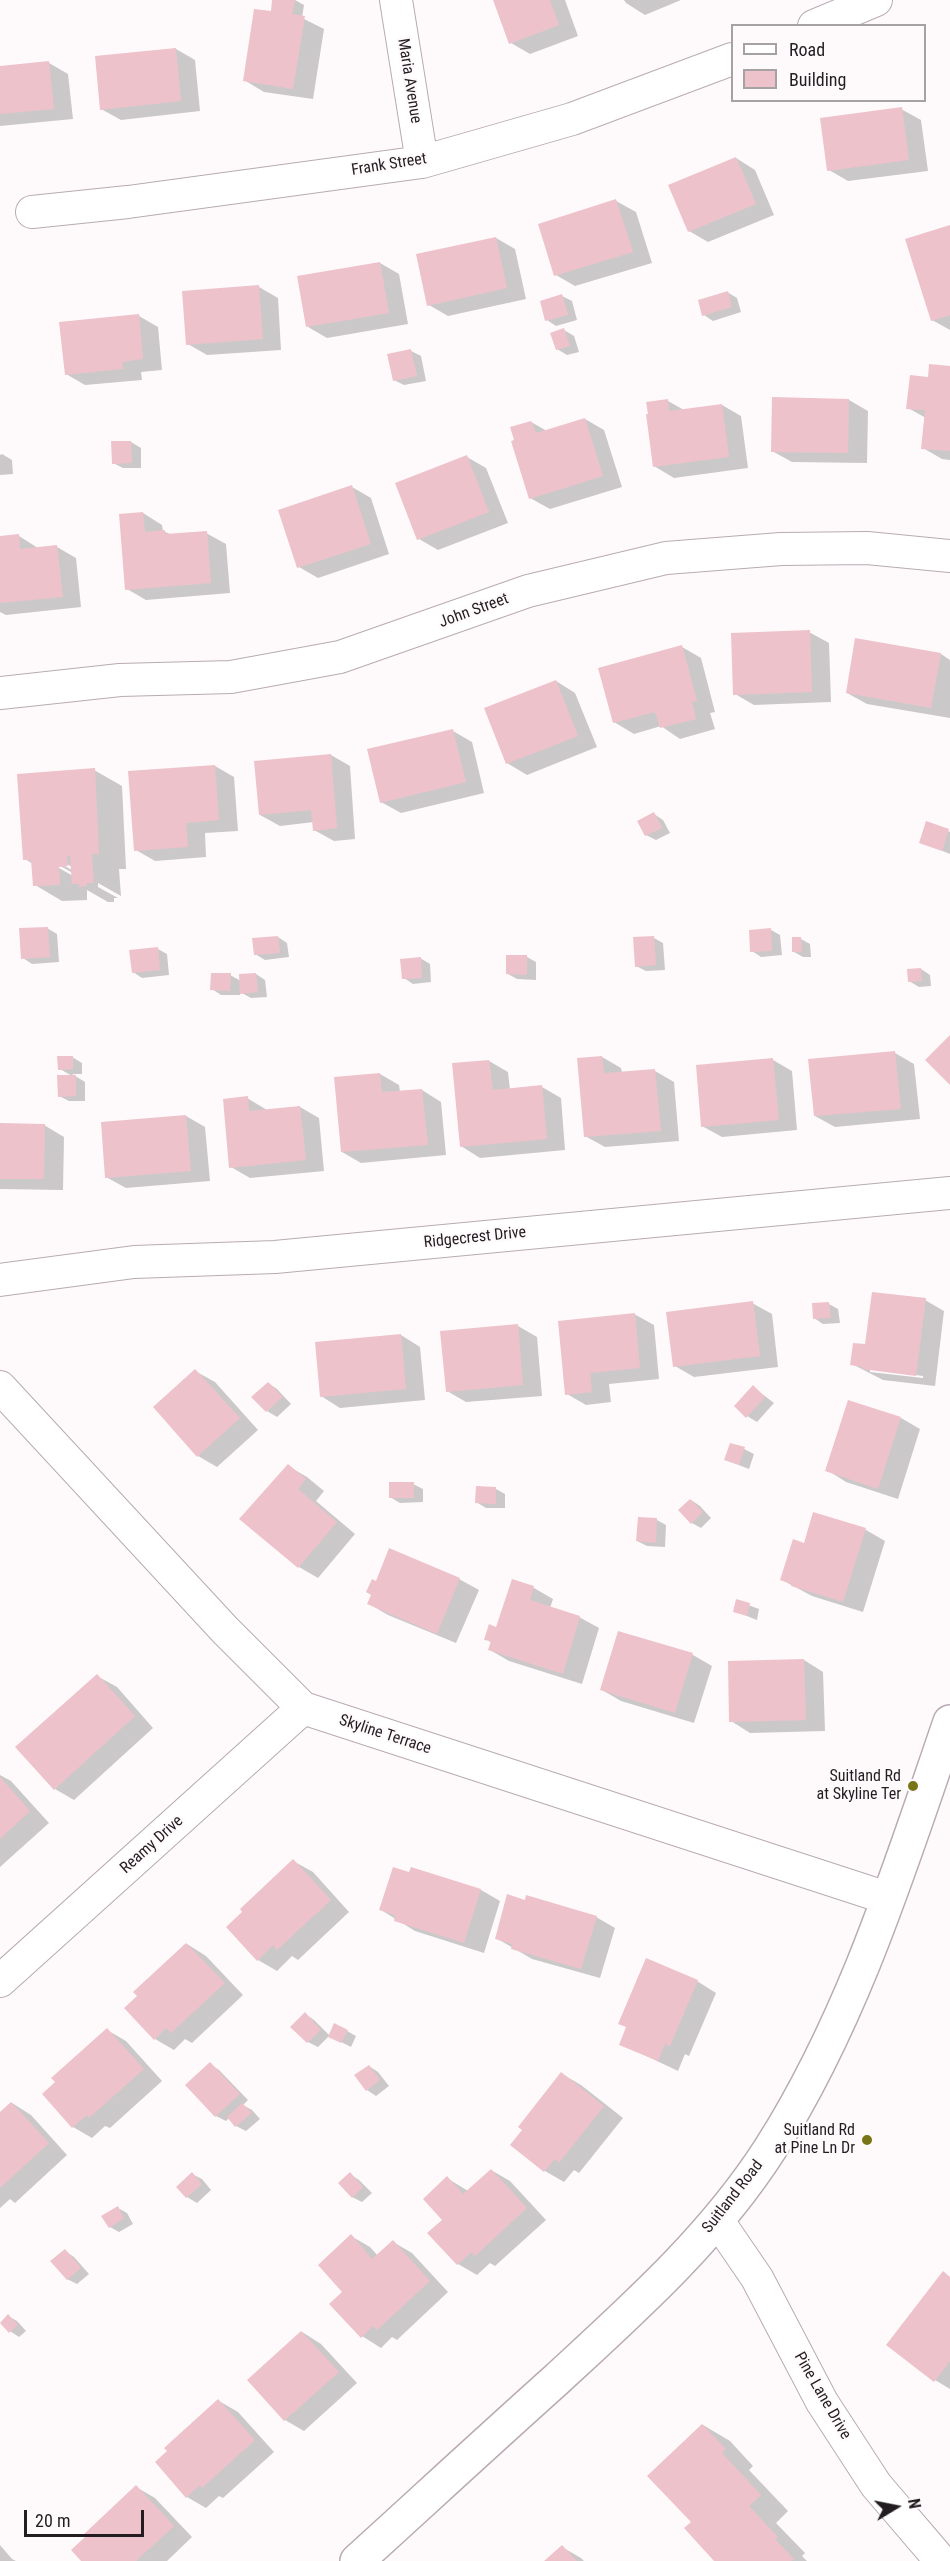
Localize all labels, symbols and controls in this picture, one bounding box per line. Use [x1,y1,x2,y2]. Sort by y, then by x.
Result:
legend [731,24,926,102]
street label: Maria Avenue [393,37,425,125]
text: Road [789,39,825,60]
text: Building [789,69,846,90]
street label: Frank Street [350,150,428,180]
street label: John Street [437,590,511,632]
street label: Ridgecrest Drive [423,1223,527,1253]
street label: Skyline Terrace [337,1711,433,1759]
place label: Suitland Rd at Skyline Ter [817,1767,901,1805]
marker: Suitland Rd at Skyline Ter [906,1779,920,1793]
street label: Reamy Drive [117,1812,187,1878]
place label: Suitland Rd at Pine Ln Dr [774,2121,855,2159]
marker: Suitland Rd at Pine Ln Dr [860,2133,874,2147]
street label: Suitland Road [699,2157,767,2237]
street label: Pine Lane Drive [789,2349,855,2443]
north arrow [866,2477,926,2537]
text: N [904,2497,924,2510]
scale bar [27,2498,147,2536]
text: 20 m [35,2510,70,2531]

